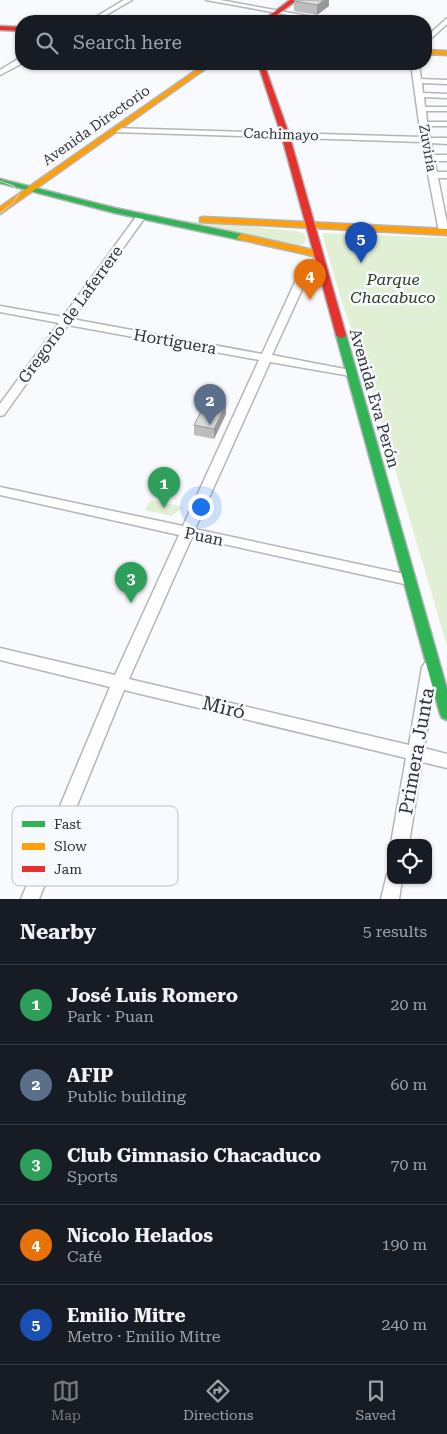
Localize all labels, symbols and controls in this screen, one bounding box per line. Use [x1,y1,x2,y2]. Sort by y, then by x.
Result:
search box [15,15,432,70]
icon: search [33,29,61,57]
text: Search here [73,31,182,54]
street label: Avenida Directorio [39,82,153,168]
street label: Zuviría [416,123,440,173]
street label: Cachimayo [243,125,319,143]
pin: 5 [345,222,377,263]
street label: Gregorio de Laferrere [14,242,127,387]
pin: 4 [294,259,326,300]
park label: Parque Chacabuco [350,270,436,307]
street label: Hortiguera [132,325,218,358]
street label: Avenida Eva Perón [346,326,403,470]
pin: 2 [194,384,226,425]
pin: 1 [148,467,180,508]
your location [188,494,214,520]
street label: Puan [183,523,225,550]
pin: 3 [115,562,147,603]
street label: Primera Junta [394,685,439,816]
street label: Miró [200,691,248,724]
legend [12,806,178,886]
text: Fast [54,816,81,832]
text: Slow [54,838,87,854]
map controls [387,839,432,884]
button: locate [387,839,432,884]
text: Jam [54,861,82,877]
text: Nearby [20,920,96,944]
text: 5 results [363,922,427,941]
text: José Luis Romero [67,984,238,1007]
text: 1 [32,995,40,1014]
text: 20 m [390,995,427,1014]
text: Park · Puan [67,1007,154,1026]
text: AFIP [67,1064,113,1087]
text: 2 [32,1075,40,1094]
text: 60 m [390,1075,427,1094]
text: Public building [67,1087,186,1106]
text: Club Gimnasio Chacaduco [67,1144,321,1167]
text: 3 [32,1155,40,1174]
text: 70 m [390,1155,427,1174]
text: Sports [67,1167,118,1186]
text: Nicolo Helados [67,1224,213,1247]
text: 4 [32,1235,40,1254]
text: 190 m [381,1235,427,1254]
text: Café [67,1247,102,1266]
text: Emilio Mitre [67,1304,186,1327]
text: 5 [32,1315,40,1334]
text: 240 m [381,1315,427,1334]
text: Metro · Emilio Mitre [67,1327,221,1346]
tab: Map [51,1377,81,1423]
tab: Directions [183,1377,253,1423]
tab: Saved [355,1377,396,1423]

